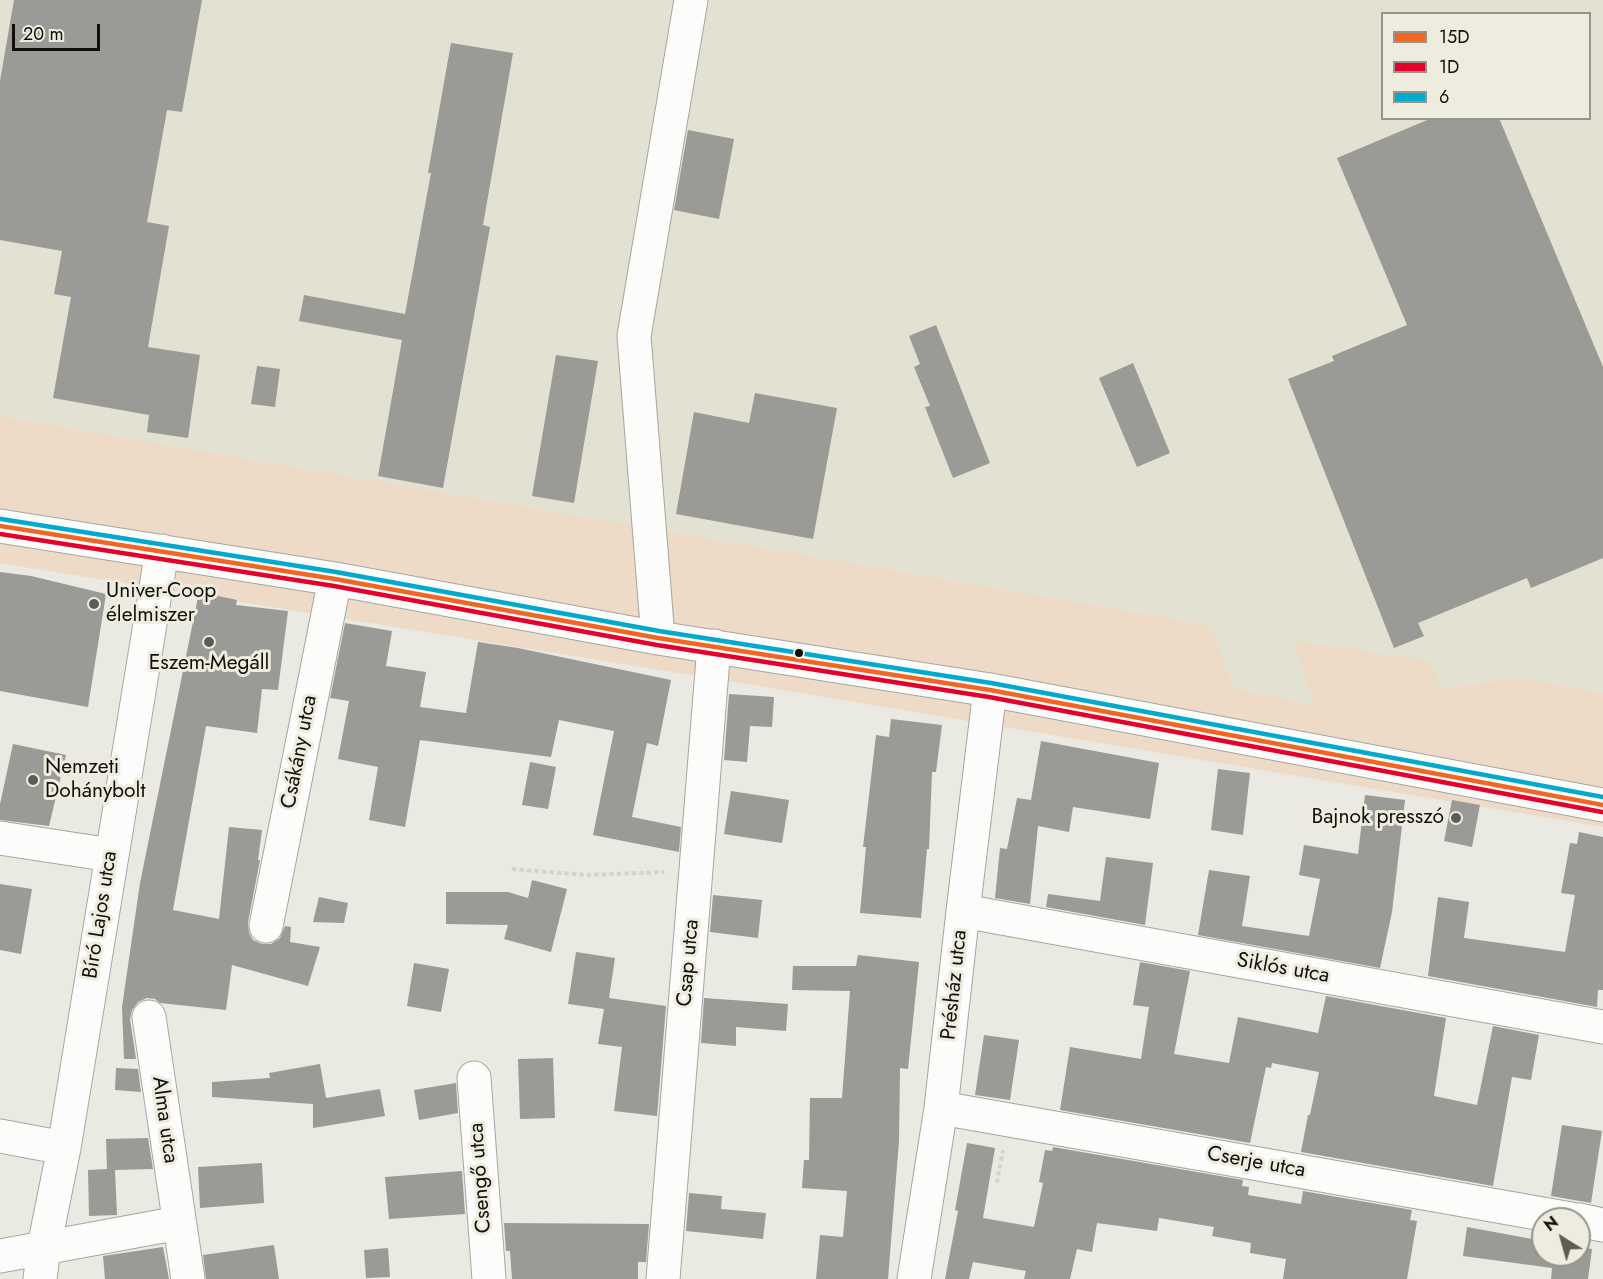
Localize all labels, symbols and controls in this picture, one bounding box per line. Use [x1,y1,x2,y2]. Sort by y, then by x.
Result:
scale bar [15,12,104,50]
legend [1381,12,1591,120]
text: 20 m [23,21,63,47]
text: 15D [1439,24,1470,50]
text: 1D [1439,54,1459,80]
text: 6 [1439,84,1449,110]
place label: Univer-Coop élelmiszer [106,579,216,629]
marker: Univer-Coop élelmiszer [87,597,101,611]
marker: Eszem-Megáll [202,635,216,649]
unlabelled marker [793,647,805,659]
place label: Eszem-Megáll [149,651,269,677]
street label: Csákány utca [277,693,323,811]
place label: Nemzeti Dohánybolt [45,755,145,805]
marker: Nemzeti Dohánybolt [26,773,40,787]
place label: Bajnok presszó [1311,805,1444,831]
marker: Bajnok presszó [1449,811,1463,825]
street label: Bíró Lajos utca [78,849,124,981]
street label: Csap utca [673,918,705,1008]
street label: Présház utca [937,929,973,1041]
street label: Siklós utca [1235,948,1331,990]
street label: Alma utca [145,1075,183,1165]
street label: Csengő utca [465,1122,497,1234]
street label: Cserje utca [1205,1142,1307,1184]
north arrow [1531,1207,1591,1267]
text: N [1539,1211,1563,1237]

